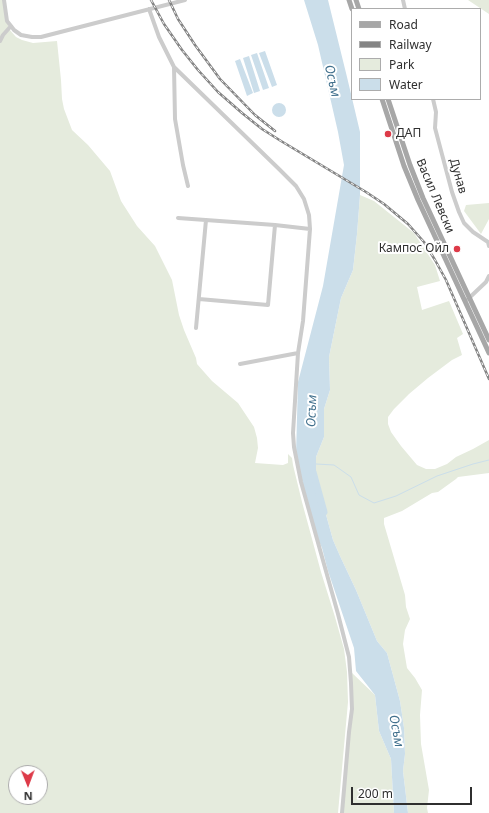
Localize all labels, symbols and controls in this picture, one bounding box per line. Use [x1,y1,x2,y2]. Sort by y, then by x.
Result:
legend [351,8,481,100]
text: Road [389,16,418,33]
text: Railway [389,36,432,53]
text: Park [389,56,414,73]
water label: Осъм [321,63,343,99]
text: Water [389,76,423,93]
place label: ДАП [396,127,421,141]
marker: ДАП [383,129,393,139]
street label: Васил Левски [413,157,457,235]
street label: Дунав [446,157,470,195]
place label: Кампос Ойл [379,242,449,256]
marker: Кампос Ойл [452,244,462,254]
water label: Осъм [304,394,320,428]
water label: Осъм [385,714,407,748]
north arrow [8,765,48,805]
scale bar [353,779,474,805]
text: 200 m [358,785,393,802]
text: N [24,789,33,804]

